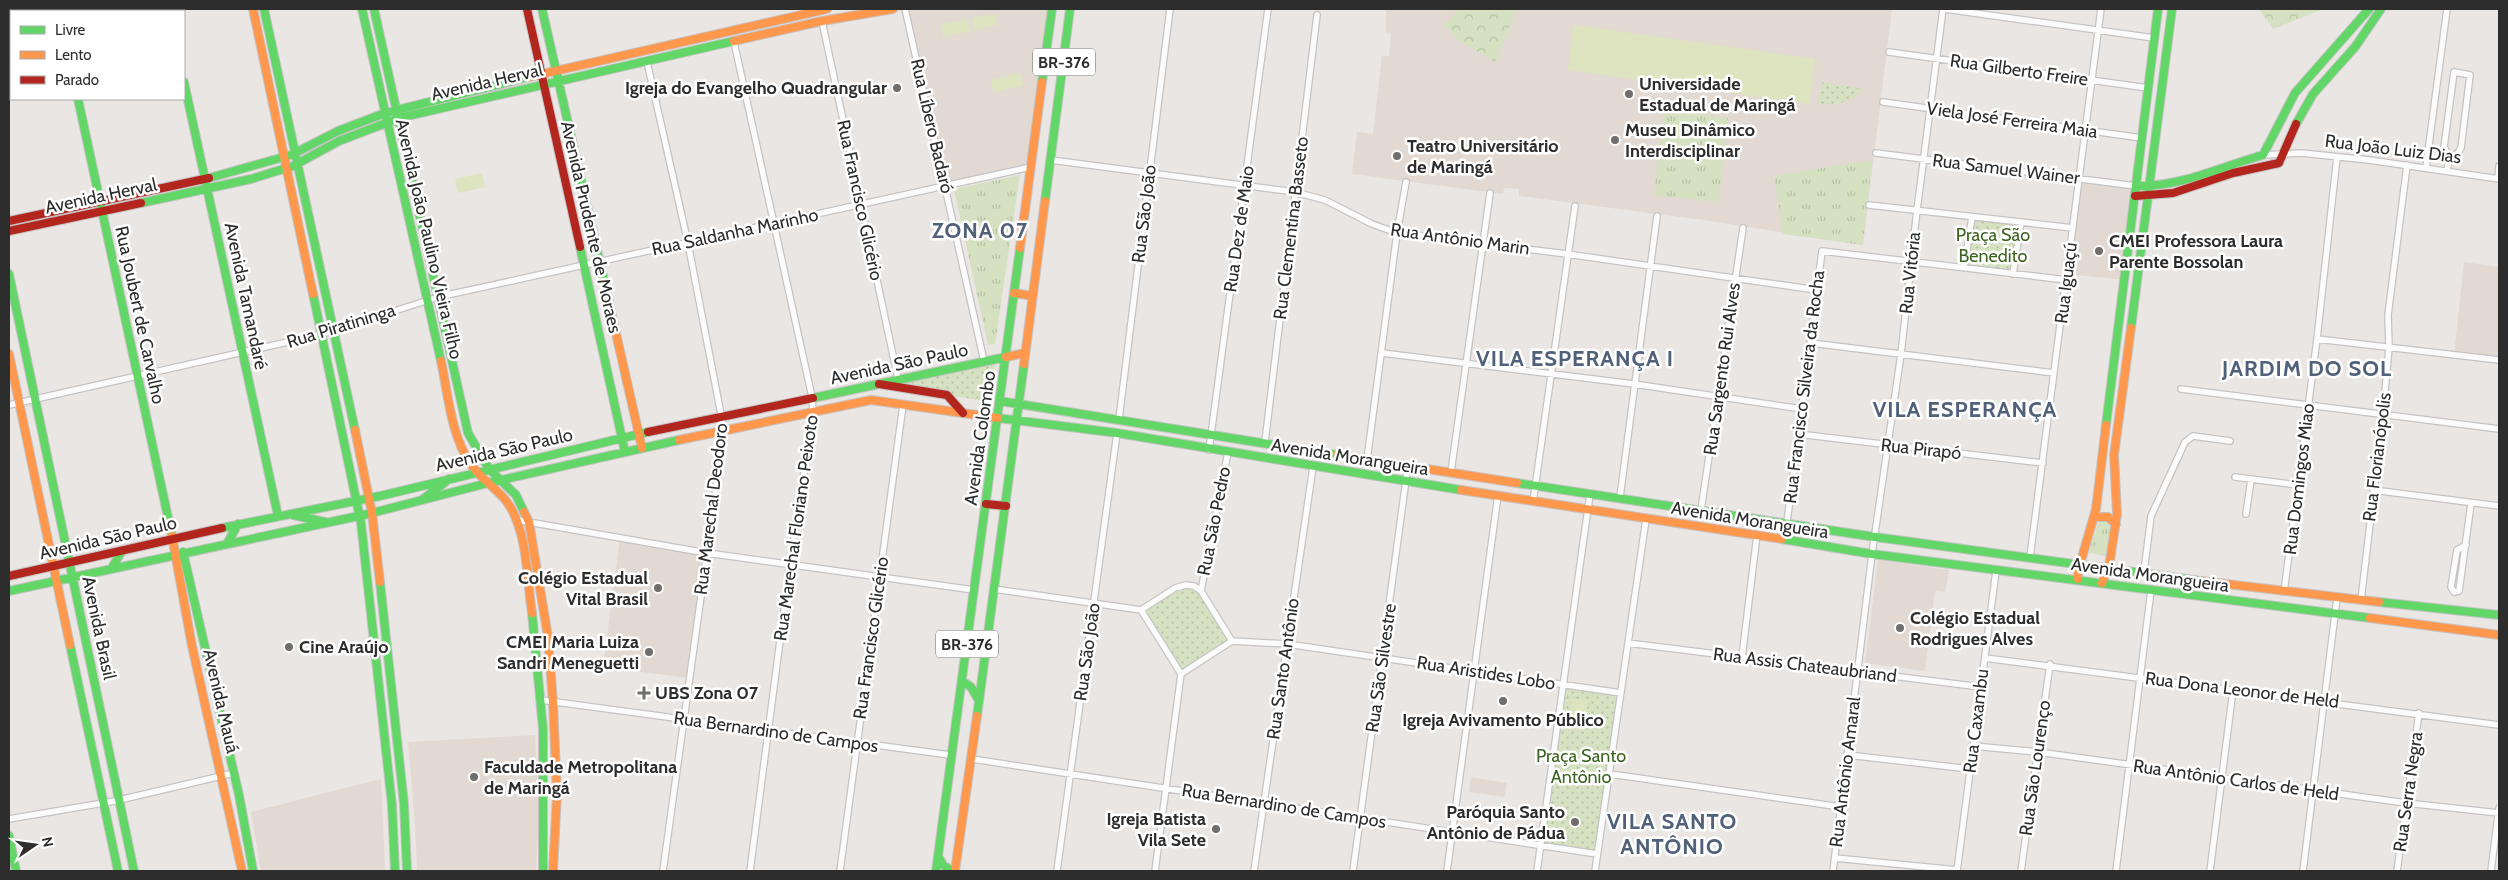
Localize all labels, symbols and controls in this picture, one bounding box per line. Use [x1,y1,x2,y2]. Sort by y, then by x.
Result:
legend [10,10,185,100]
text: Livre [55,21,86,39]
text: Lento [55,46,92,64]
road number: BR-376 [1033,48,1095,76]
street label: Rua Gilberto Freire [1948,49,2090,91]
street label: Rua Líbero Badaró [906,56,958,196]
street label: Avenida Herval [429,58,546,106]
text: Parado [55,71,99,89]
place label: Universidade Estadual de Maringá [1639,73,1796,116]
place label: Igreja do Evangelho Quadrangular [625,77,887,99]
marker: Igreja do Evangelho Quadrangular [891,82,903,94]
marker: Universidade Estadual de Maringá [1623,88,1635,100]
street label: Viela José Ferreira Maia [1925,97,2099,143]
street label: Avenida João Paulino Vieira Filho [391,117,467,361]
street label: Rua Francisco Glicério [832,118,888,282]
street label: Avenida Prudente de Moraes [556,119,626,335]
place label: Museu Dinâmico Interdisciplinar [1625,119,1755,162]
street label: Rua João Luiz Dias [2324,130,2462,168]
marker: Museu Dinâmico Interdisciplinar [1609,134,1621,146]
street label: Rua Clementina Basseto [1269,135,1313,321]
place label: Teatro Universitário de Maringá [1407,135,1559,178]
street label: Rua Samuel Wainer [1931,149,2081,189]
marker: Teatro Universitário de Maringá [1391,150,1403,162]
street label: Rua São João [1127,164,1161,264]
street label: Rua Dez de Maio [1219,164,1259,294]
street label: Avenida Herval [43,173,160,219]
street label: Rua Saldanha Marinho [650,204,820,260]
district label: ZONA 07 [932,217,1028,244]
street label: Rua Antônio Marin [1389,218,1531,260]
street label: Avenida Tamandaré [220,220,272,372]
street label: Rua Joubert de Carvalho [110,224,170,406]
park label: Praça São Benedito [1956,224,2030,267]
place label: CMEI Professora Laura Parente Bossolan [2109,230,2283,273]
street label: Rua Vitória [1895,231,1925,315]
street label: Rua Iguaçú [2050,241,2082,325]
marker: CMEI Professora Laura Parente Bossolan [2093,245,2105,257]
street label: Rua Francisco Silveira da Rocha [1779,269,1829,505]
street label: Rua Sargento Rui Alves [1699,281,1745,457]
street label: Rua Piratininga [284,299,398,353]
street label: Avenida São Paulo [828,339,970,389]
district label: VILA ESPERANÇA I [1476,345,1674,372]
district label: JARDIM DO SOL [2221,355,2392,382]
street label: Avenida Colombo [960,369,1000,507]
street label: Rua Florianópolis [2358,391,2396,523]
district label: VILA ESPERANÇA [1873,396,2057,423]
street label: Rua Domingos Miao [2279,402,2319,556]
street label: Rua Marechal Floriano Peixoto [769,413,823,642]
street label: Rua Marechal Deodoro [690,422,732,596]
street label: Avenida São Paulo [433,423,575,476]
street label: Avenida Morangueira [1270,434,1431,480]
street label: Rua Pirapó [1880,434,1962,464]
street label: Rua São Pedro [1193,465,1235,577]
street label: Avenida Morangueira [1670,497,1831,543]
street label: Avenida São Paulo [37,511,179,564]
street label: Avenida Morangueira [2070,553,2231,597]
street label: Rua Francisco Glicério [849,555,893,721]
place label: Colégio Estadual Vital Brasil [518,567,648,610]
street label: Avenida Brasil [77,574,121,683]
marker: Colégio Estadual Vital Brasil [652,582,664,594]
street label: Rua Santo Antônio [1262,597,1304,741]
street label: Rua São João [1069,602,1105,702]
street label: Rua São Silvestre [1361,602,1401,734]
place label: Colégio Estadual Rodrigues Alves [1910,607,2040,650]
marker: Colégio Estadual Rodrigues Alves [1894,622,1906,634]
road number: BR-376 [936,630,998,658]
place label: CMEI Maria Luiza Sandri Meneguetti [497,631,639,674]
place label: Cine Araújo [299,636,388,658]
marker: Cine Araújo [283,641,295,653]
street label: Rua Assis Chateaubriand [1712,643,1898,687]
marker: CMEI Maria Luiza Sandri Meneguetti [643,646,655,658]
street label: Avenida Mauá [198,647,244,756]
street label: Rua Aristides Lobo [1415,651,1557,695]
street label: Rua Dona Leonor de Held [2144,667,2340,713]
street label: Rua Caxambu [1959,668,1993,774]
place label: UBS Zona 07 [655,682,759,704]
marker: UBS Zona 07 [637,686,651,700]
marker: Igreja Avivamento Público [1497,695,1509,707]
street label: Rua Antônio Amaral [1825,695,1865,849]
street label: Rua São Lourenço [2015,699,2055,837]
street label: Rua Bernardino de Campos [672,707,880,757]
place label: Igreja Avivamento Público [1402,709,1604,731]
street label: Rua Serra Negra [2389,730,2427,854]
park label: Praça Santo Antônio [1536,745,1626,788]
street label: Rua Antônio Carlos de Held [2132,755,2340,805]
place label: Faculdade Metropolitana de Maringá [484,756,677,799]
marker: Faculdade Metropolitana de Maringá [468,771,480,783]
street label: Rua Bernardino de Campos [1180,779,1388,833]
place label: Paróquia Santo Antônio de Pádua [1427,801,1565,844]
place label: Igreja Batista Vila Sete [1106,808,1206,851]
district label: VILA SANTO ANTÔNIO [1607,808,1737,860]
marker: Paróquia Santo Antônio de Pádua [1569,816,1581,828]
north arrow [10,820,60,870]
marker: Igreja Batista Vila Sete [1210,823,1222,835]
text: N [38,835,58,849]

